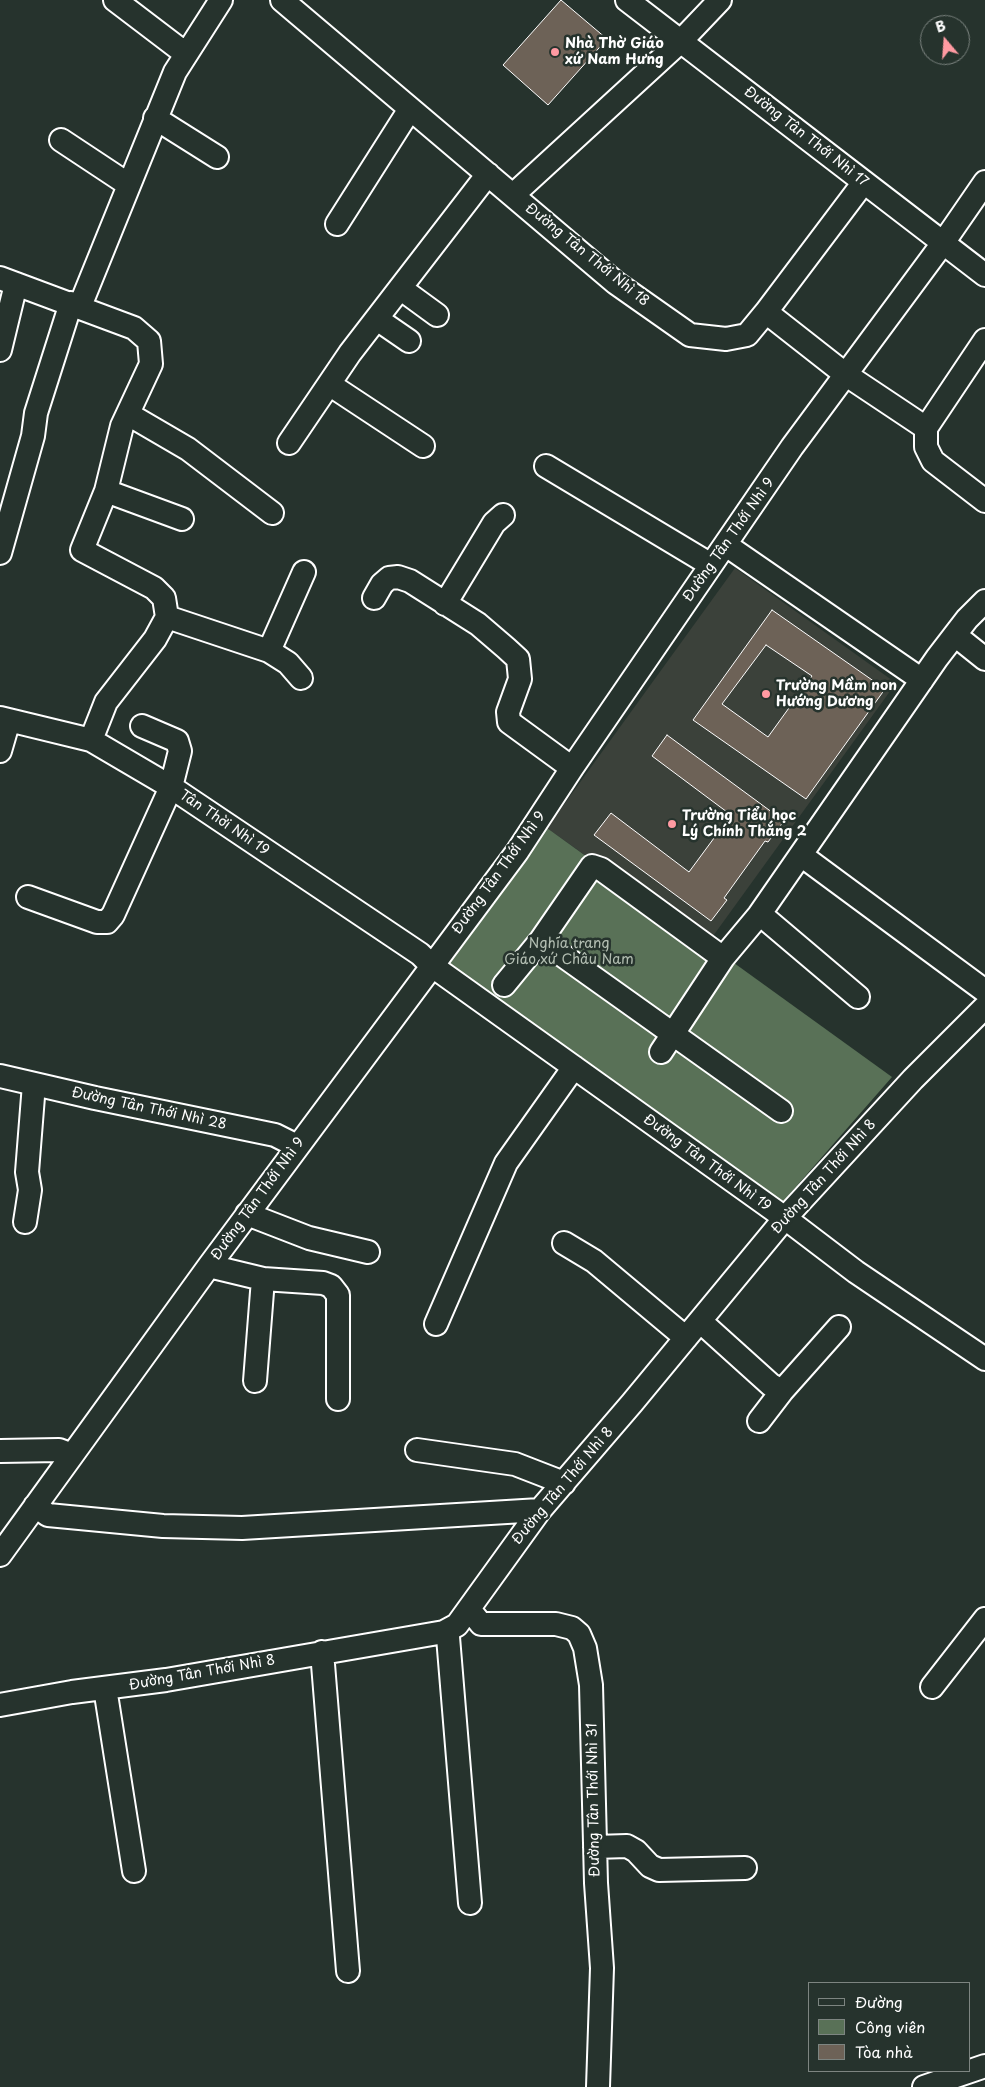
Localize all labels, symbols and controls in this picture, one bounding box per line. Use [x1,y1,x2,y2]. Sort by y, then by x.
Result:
north arrow [920,15,970,65]
text: B [933,15,948,38]
place label: Nhà Thờ Giáo xứ Nam Hưng [565,36,664,68]
marker: Nhà Thờ Giáo xứ Nam Hưng [549,46,561,58]
street label: Đường Tân Thới Nhì 17 [741,83,871,191]
street label: Đường Tân Thới Nhì 18 [522,200,652,310]
street label: Đường Tân Thới Nhì 9 [680,475,778,605]
place label: Trường Mầm non Hướng Dương [776,678,897,710]
marker: Trường Mầm non Hướng Dương [760,688,772,700]
street label: Tân Thời Nhì 19 [176,787,272,859]
street label: Đường Tân Thới Nhì 9 [449,808,549,938]
place label: Trường Tiểu học Lý Chính Thắng 2 [682,808,806,840]
marker: Trường Tiểu học Lý Chính Thắng 2 [666,818,678,830]
park label: Nghĩa trang Giáo xứ Châu Nam [504,936,634,969]
street label: Đường Tân Thới Nhì 28 [70,1084,228,1134]
street label: Đường Tân Thới Nhì 19 [640,1111,774,1215]
street label: Đường Tân Thới Nhì 8 [768,1116,880,1238]
street label: Đường Tân Thới Nhì 9 [208,1134,308,1264]
street label: Đường Tân Thới Nhì 8 [509,1424,617,1548]
street label: Đường Tân Thới Nhì 8 [128,1652,276,1694]
street label: Đường Tân Thới Nhì 31 [584,1723,604,1877]
legend [808,1982,970,2072]
text: Đường [855,1990,903,2013]
text: Công viên [855,2015,925,2038]
text: Tòa nhà [855,2040,912,2063]

